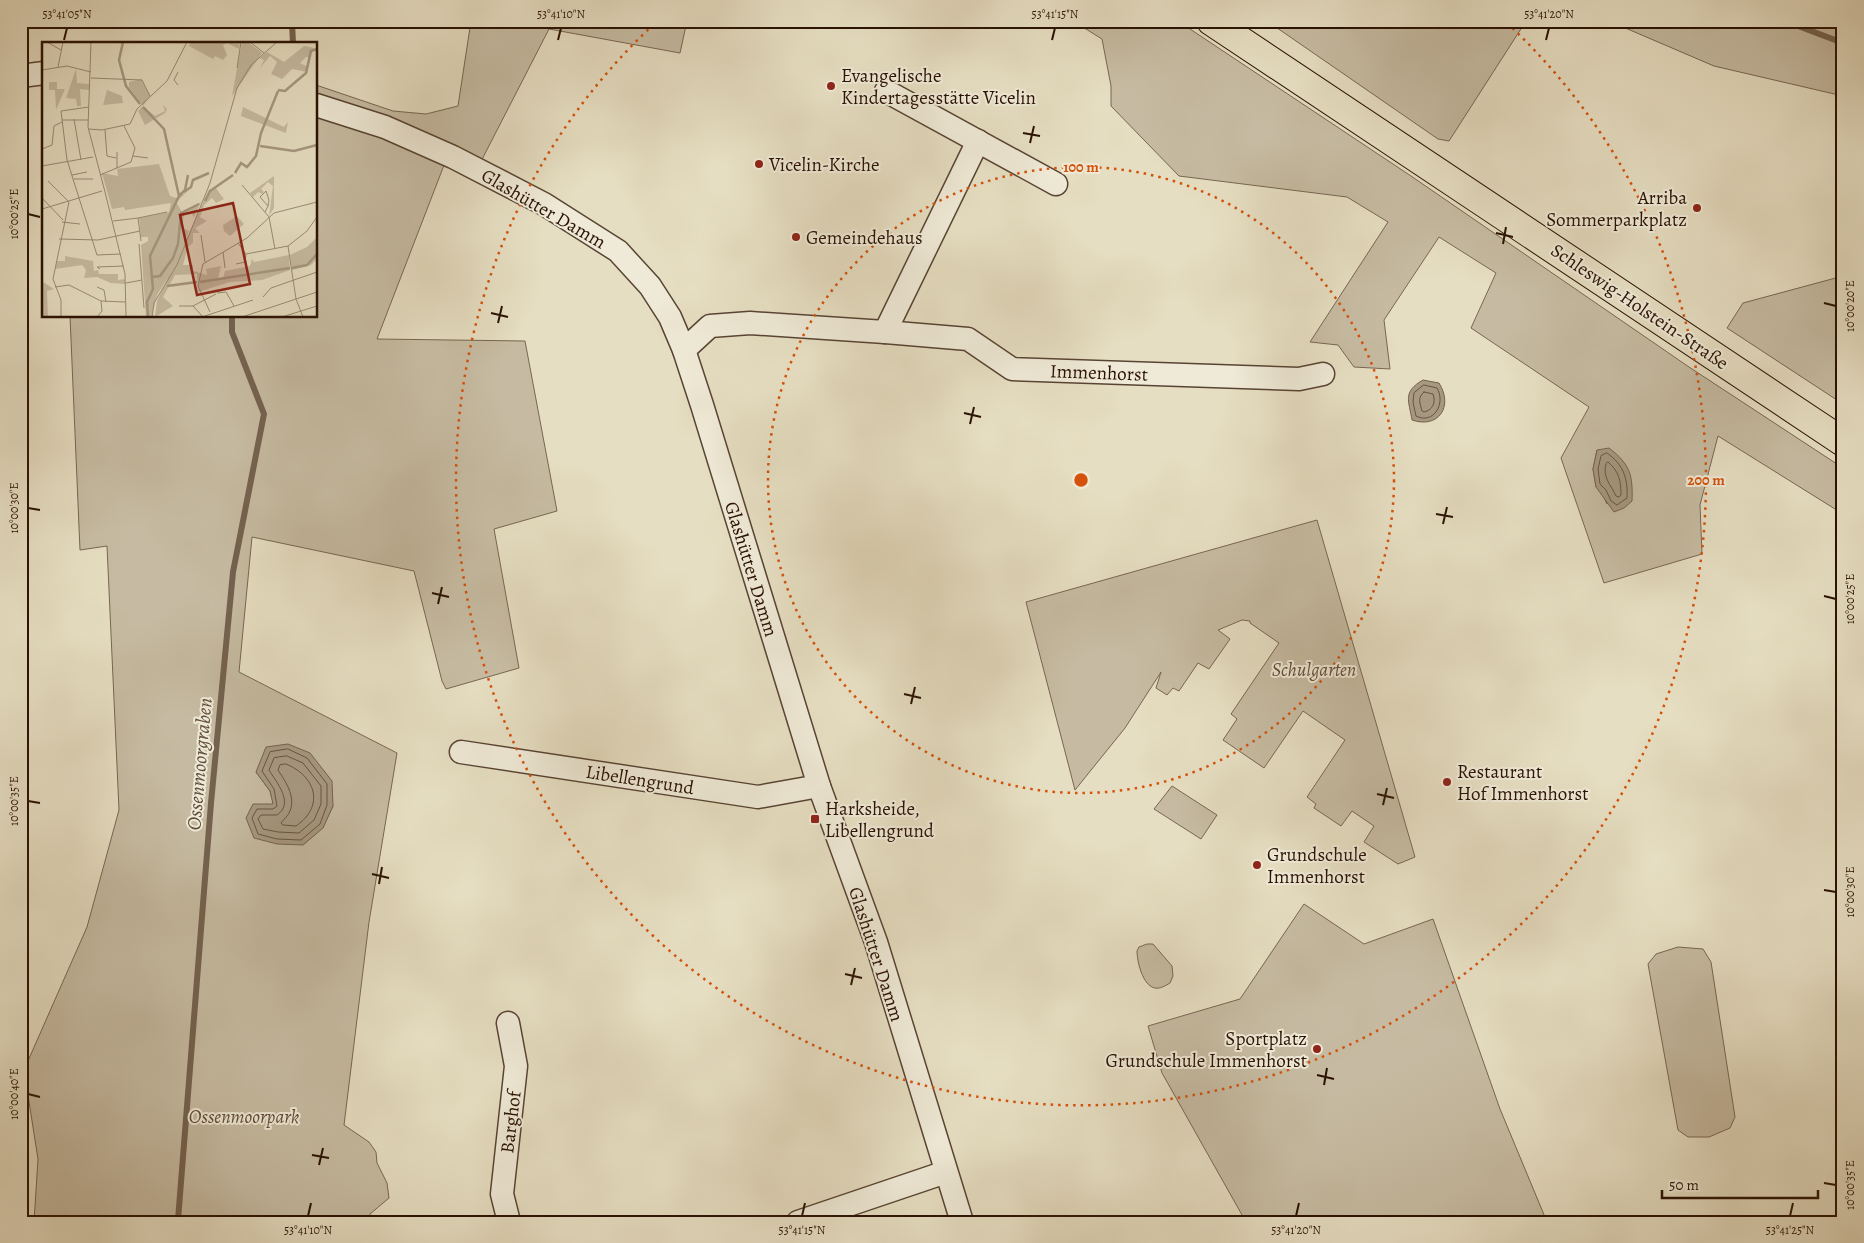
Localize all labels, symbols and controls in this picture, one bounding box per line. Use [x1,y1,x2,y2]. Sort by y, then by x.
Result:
text: 53°41'05"N [42,6,92,22]
text: 53°41'10"N [537,6,585,22]
text: 53°41'15"N [1032,6,1079,22]
text: 53°41'20"N [1524,6,1574,22]
inset map [42,42,318,318]
place label: Evangelische Kindertagesstätte Vicelin [841,63,1036,111]
marker: Evangelische Kindertagesstätte Vicelin [825,80,837,92]
place label: Vicelin-Kirche [768,152,880,178]
text: 100 m [1063,157,1099,177]
marker: Vicelin-Kirche [753,158,765,170]
street label: Glashütter Damm [476,163,611,255]
place label: Arriba Sommerparkplatz [1546,185,1687,233]
text: 10°00'25"E [6,189,22,239]
marker: Arriba Sommerparkplatz [1691,202,1703,214]
place label: Gemeindehaus [806,225,923,251]
marker: Gemeindehaus [790,231,802,243]
street label: Schleswig-Holstein-Straße [1546,238,1733,376]
text: 10°00'20"E [1842,280,1858,332]
street label: Immenhorst [1050,358,1148,388]
text: 200 m [1687,470,1725,490]
centre of rings [1072,471,1090,489]
text: 10°00'30"E [6,482,22,534]
street label: Glashütter Damm [718,499,784,640]
text: 10°00'25"E [1842,574,1858,624]
park label: Schulgarten [1272,657,1356,683]
water label: Ossenmoorgraben [180,697,219,831]
street label: Libellengrund [584,759,697,801]
place label: Restaurant Hof Immenhorst [1457,759,1588,807]
text: 10°00'35"E [6,776,22,826]
marker: Restaurant Hof Immenhorst [1441,776,1453,788]
place label: Harksheide, Libellengrund [825,796,935,844]
marker: Harksheide, Libellengrund [809,813,821,825]
place label: Grundschule Immenhorst [1267,842,1367,890]
marker: Grundschule Immenhorst [1251,859,1263,871]
text: 10°00'30"E [1842,866,1858,918]
street label: Glashütter Damm [842,884,910,1025]
place label: Sportplatz Grundschule Immenhorst [1106,1026,1307,1074]
marker: Sportplatz Grundschule Immenhorst [1311,1043,1323,1055]
text: 10°00'40"E [6,1068,22,1120]
street label: Barghof [494,1087,528,1155]
park label: Ossenmoorpark [189,1104,299,1130]
text: 10°00'35"E [1842,1160,1858,1210]
scale bar [1662,1168,1818,1200]
text: 50 m [1669,1175,1699,1195]
text: 53°41'10"N [284,1222,332,1238]
text: 53°41'15"N [779,1222,826,1238]
text: 53°41'20"N [1271,1222,1321,1238]
text: 53°41'25"N [1766,1222,1815,1238]

